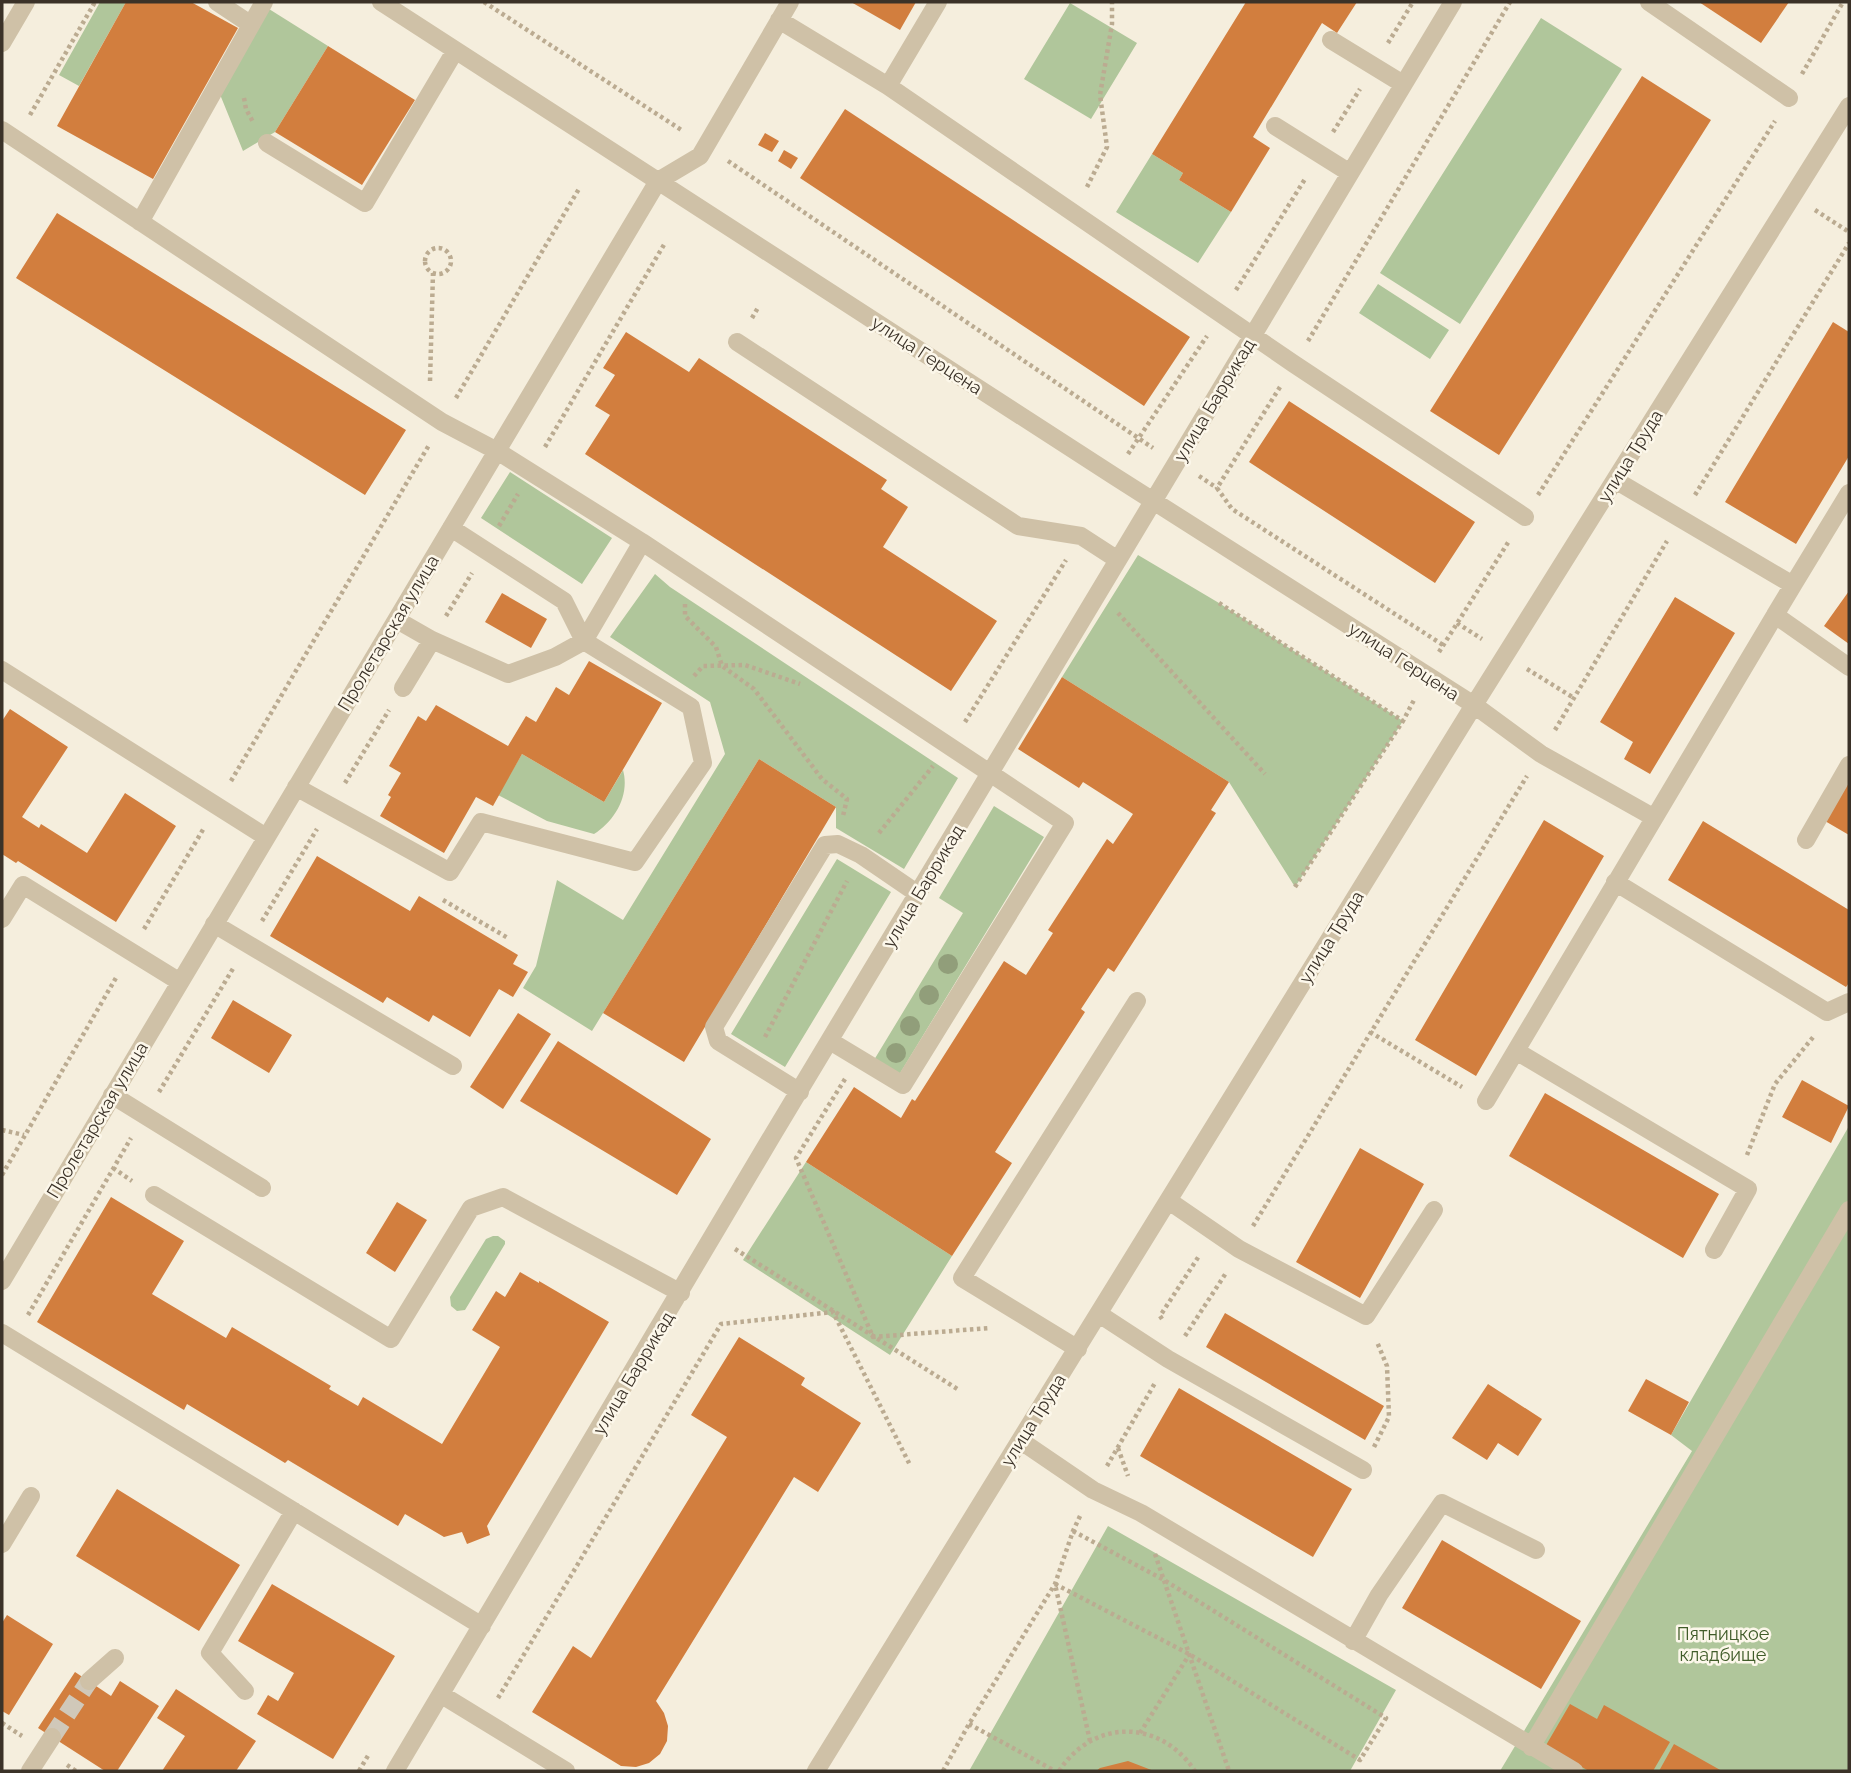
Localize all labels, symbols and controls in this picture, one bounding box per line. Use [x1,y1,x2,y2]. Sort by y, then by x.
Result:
street label: улица Герцена [868,311,986,399]
street label: улица Баррикад [1169,335,1259,465]
street label: улица Труда [1593,406,1667,506]
street label: Пролетарская улица [333,551,443,715]
street label: улица Герцена [1345,617,1463,705]
street label: улица Баррикад [878,821,968,951]
street label: улица Труда [1294,887,1368,987]
street label: Пролетарская улица [42,1038,152,1202]
street label: улица Баррикад [588,1308,678,1438]
street label: улица Труда [996,1370,1070,1470]
park label: Пятницкое кладбище [1677,1623,1770,1665]

